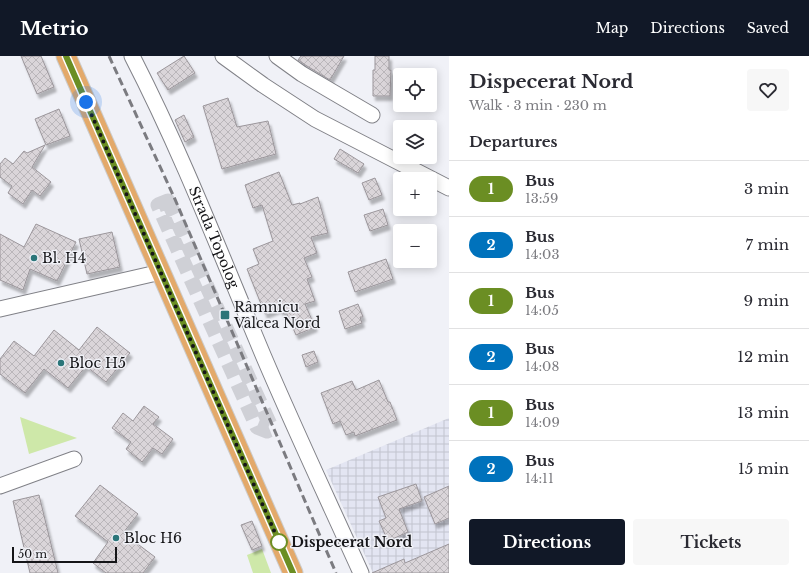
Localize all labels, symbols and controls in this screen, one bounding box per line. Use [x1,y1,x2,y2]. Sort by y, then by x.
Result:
text: Metrio [20,17,89,40]
text: Map [596,19,628,37]
text: Directions [650,19,725,37]
text: Saved [747,19,789,37]
map controls [393,68,437,268]
button: locate [393,68,437,112]
button: heart [747,69,789,111]
text: Dispecerat Nord [469,70,633,93]
your location [76,92,96,112]
text: Walk · 3 min · 230 m [469,97,607,114]
button: layers [393,120,437,164]
text: Departures [469,132,558,151]
text: Bus [525,171,555,190]
button: + [393,172,437,216]
text: 3 min [744,179,789,198]
text: 1 [488,180,494,198]
street label: Strada Topolog [185,183,244,292]
text: 13:59 [525,190,558,207]
button: − [393,224,437,268]
text: Bus [525,227,555,246]
text: 7 min [746,235,789,254]
text: 2 [486,236,496,254]
text: 14:03 [525,246,559,263]
place label: Bl. H4 [42,249,86,267]
marker: Bl. H4 [29,253,39,263]
text: Bus [525,283,555,302]
text: 9 min [744,291,789,310]
text: 1 [488,292,494,310]
place label: Râmnicu Vâlcea Nord [233,298,321,332]
text: 14:05 [525,302,559,319]
marker: Râmnicu Vâlcea Nord [219,309,231,321]
text: Bus [525,339,555,358]
text: 12 min [737,347,789,366]
text: 2 [486,348,496,366]
place label: Bloc H5 [69,354,126,372]
marker: Bloc H5 [56,358,66,368]
text: 14:08 [525,358,559,375]
text: Bus [525,395,555,414]
text: 13 min [737,403,789,422]
text: 1 [488,404,494,422]
text: 14:09 [525,414,560,431]
text: Bus [525,451,555,470]
text: 15 min [738,459,789,478]
text: 2 [486,460,496,478]
text: 14:11 [525,470,554,487]
button: Directions [469,519,625,565]
button: Tickets [633,519,789,565]
place label: Bloc H6 [124,529,182,547]
marker: Bloc H6 [111,533,121,543]
marker: Dispecerat Nord [270,533,288,551]
place label: Dispecerat Nord [291,533,412,551]
scale bar [12,545,117,564]
text: 50 m [18,547,47,561]

